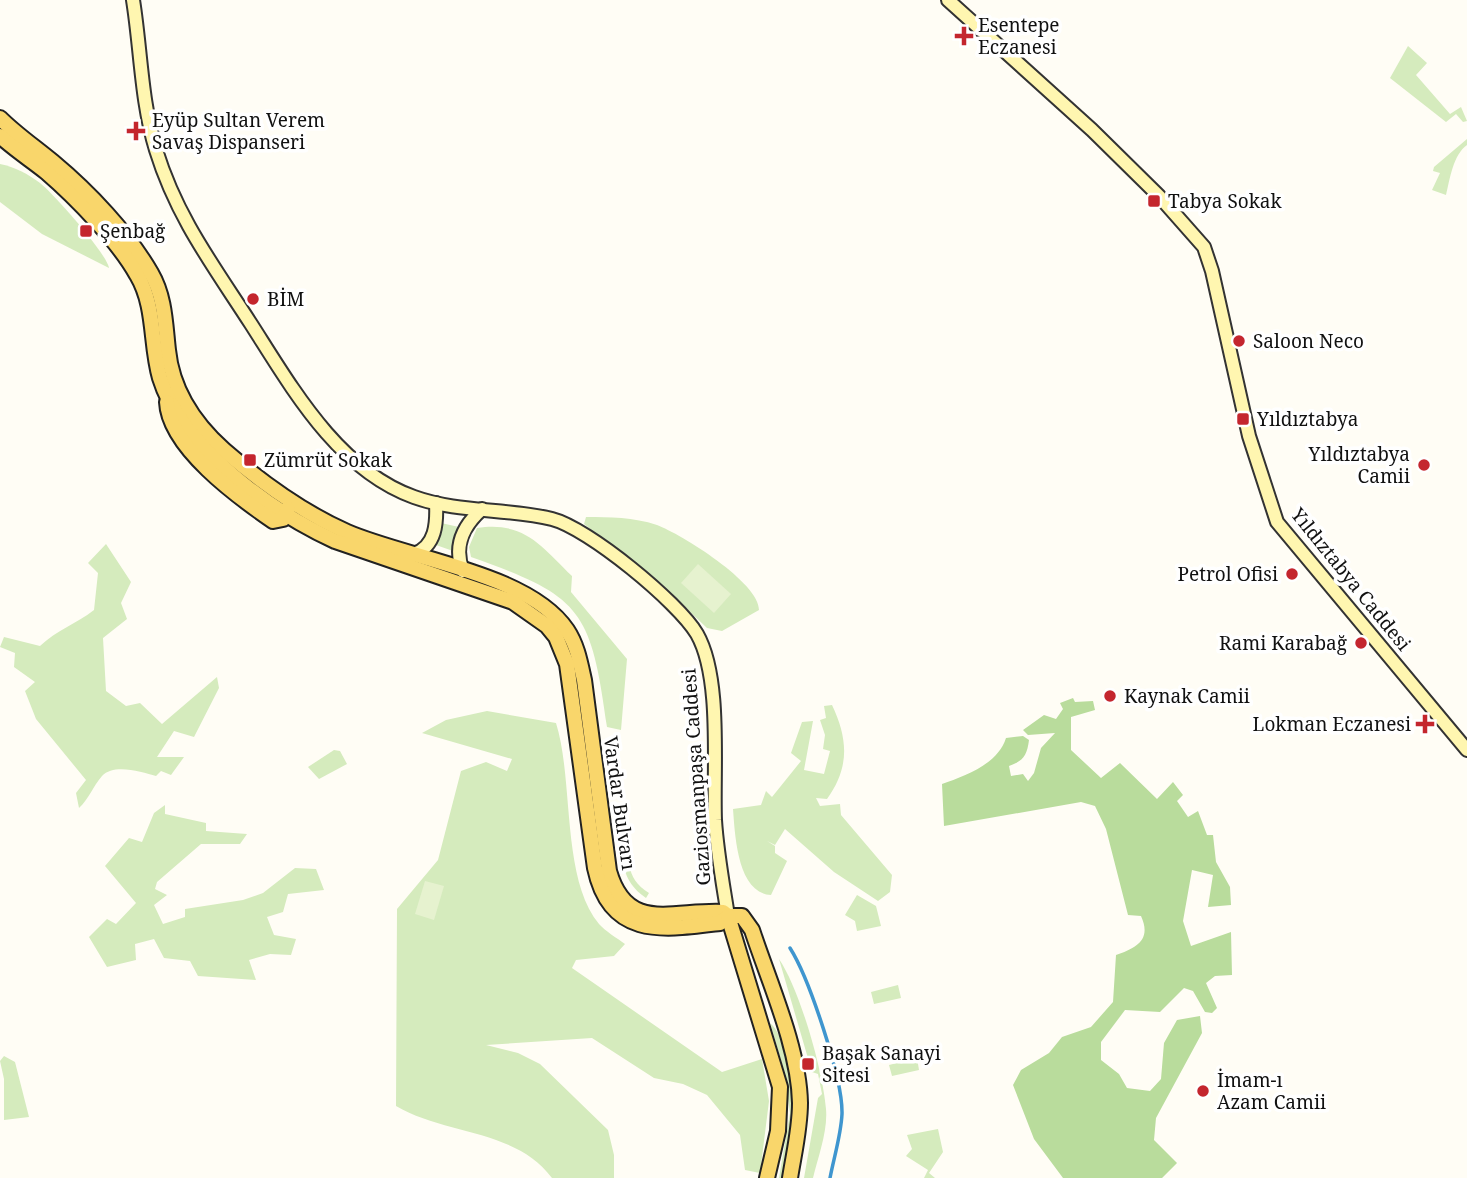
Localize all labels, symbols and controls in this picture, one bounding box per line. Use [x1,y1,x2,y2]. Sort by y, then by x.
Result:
place label: Esentepe Eczanesi [978,12,1060,60]
marker: Esentepe Eczanesi [956,28,972,44]
place label: Eyüp Sultan Verem Savaş Dispanseri [152,107,325,155]
marker: Eyüp Sultan Verem Savaş Dispanseri [126,121,146,141]
place label: Tabya Sokak [1168,188,1283,214]
marker: Tabya Sokak [1146,193,1162,209]
place label: Şenbağ [100,218,165,244]
marker: Şenbağ [78,223,94,239]
place label: BİM [267,286,304,312]
marker: BİM [245,291,261,307]
place label: Saloon Neco [1253,328,1364,354]
marker: Saloon Neco [1231,333,1247,349]
place label: Yıldıztabya [1256,406,1358,432]
marker: Yıldıztabya [1235,411,1251,427]
place label: Yıldıztabya Camii [1308,441,1410,489]
place label: Zümrüt Sokak [264,447,393,473]
marker: Zümrüt Sokak [242,452,258,468]
marker: Yıldıztabya Camii [1416,457,1432,473]
street label: Yıldıztabya Caddesi [1285,501,1417,656]
place label: Petrol Ofisi [1178,561,1278,587]
marker: Petrol Ofisi [1284,566,1300,582]
place label: Rami Karabağ [1219,630,1347,656]
marker: Rami Karabağ [1353,635,1369,651]
street label: Gaziosmanpaşa Caddesi [675,668,717,886]
place label: Kaynak Camii [1124,683,1250,709]
marker: Kaynak Camii [1102,688,1118,704]
place label: Lokman Eczanesi [1253,711,1411,737]
marker: Lokman Eczanesi [1417,716,1433,732]
street label: Vardar Bulvarı [598,734,642,872]
place label: Başak Sanayi Sitesi [822,1040,941,1088]
marker: Başak Sanayi Sitesi [800,1056,816,1072]
place label: İmam-ı Azam Camii [1217,1067,1326,1115]
marker: İmam-ı Azam Camii [1195,1083,1211,1099]

